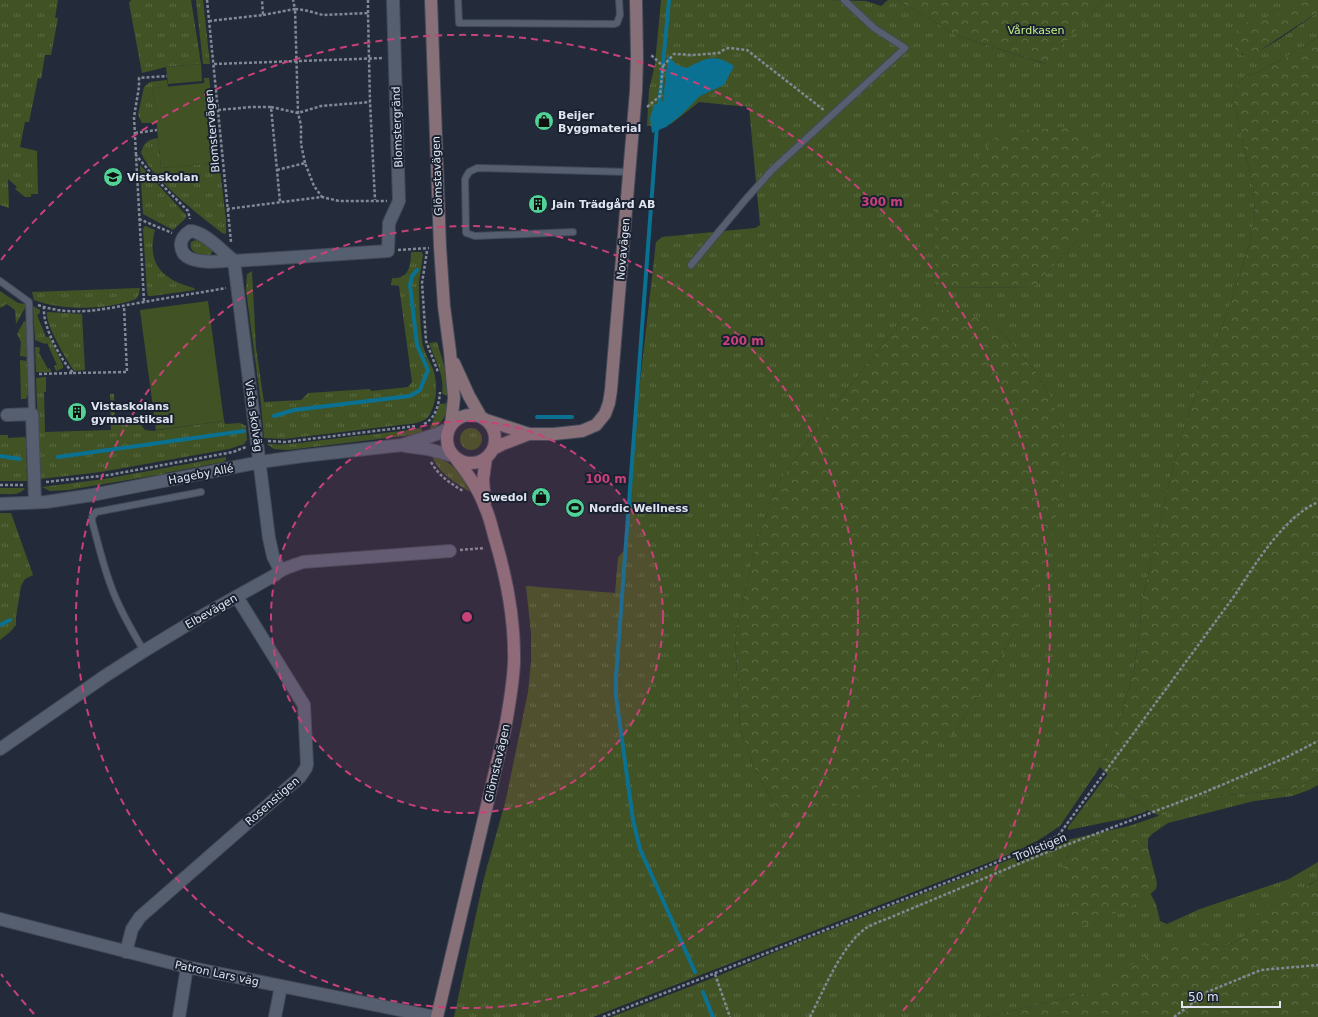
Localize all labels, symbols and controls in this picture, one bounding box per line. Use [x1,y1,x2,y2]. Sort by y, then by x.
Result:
park label: Vårdkasen [1007,24,1065,37]
street label: Blomstergränd [390,86,405,168]
street label: Blomstervägen [202,89,223,173]
place label: Beijer Byggmaterial [558,109,641,135]
shop icon: Beijer Byggmaterial [533,110,555,132]
street label: Glömstavägen [430,136,445,216]
school or university icon: Vistaskolan [102,166,124,188]
place label: Vistaskolan [127,171,198,184]
building icon: Jain Trädgård AB [527,193,549,215]
text: 300 m [861,195,903,209]
place label: Jain Trädgård AB [551,198,655,211]
street label: Novavägen [614,217,633,281]
text: 200 m [722,334,764,348]
street label: Vista skolväg [242,379,265,453]
place label: Vistaskolans gymnastiksal [91,400,173,426]
building icon: Vistaskolans gymnastiksal [66,401,88,423]
street label: Hageby Allé [167,462,235,487]
text: 100 m [585,472,627,486]
shop icon: Swedol [530,486,552,508]
place label: Swedol [482,491,527,504]
sports icon: Nordic Wellness [564,497,586,519]
place label: Nordic Wellness [589,502,689,515]
street label: Elbevägen [183,591,240,631]
centre of rings [460,610,474,624]
street label: Glömstavägen [482,723,513,803]
street label: Rosenstigen [243,774,302,828]
street label: Trollstigen [1011,831,1069,864]
street label: Patron Lars väg [174,958,260,989]
scale bar [1182,983,1280,1009]
text: 50 m [1188,990,1219,1004]

